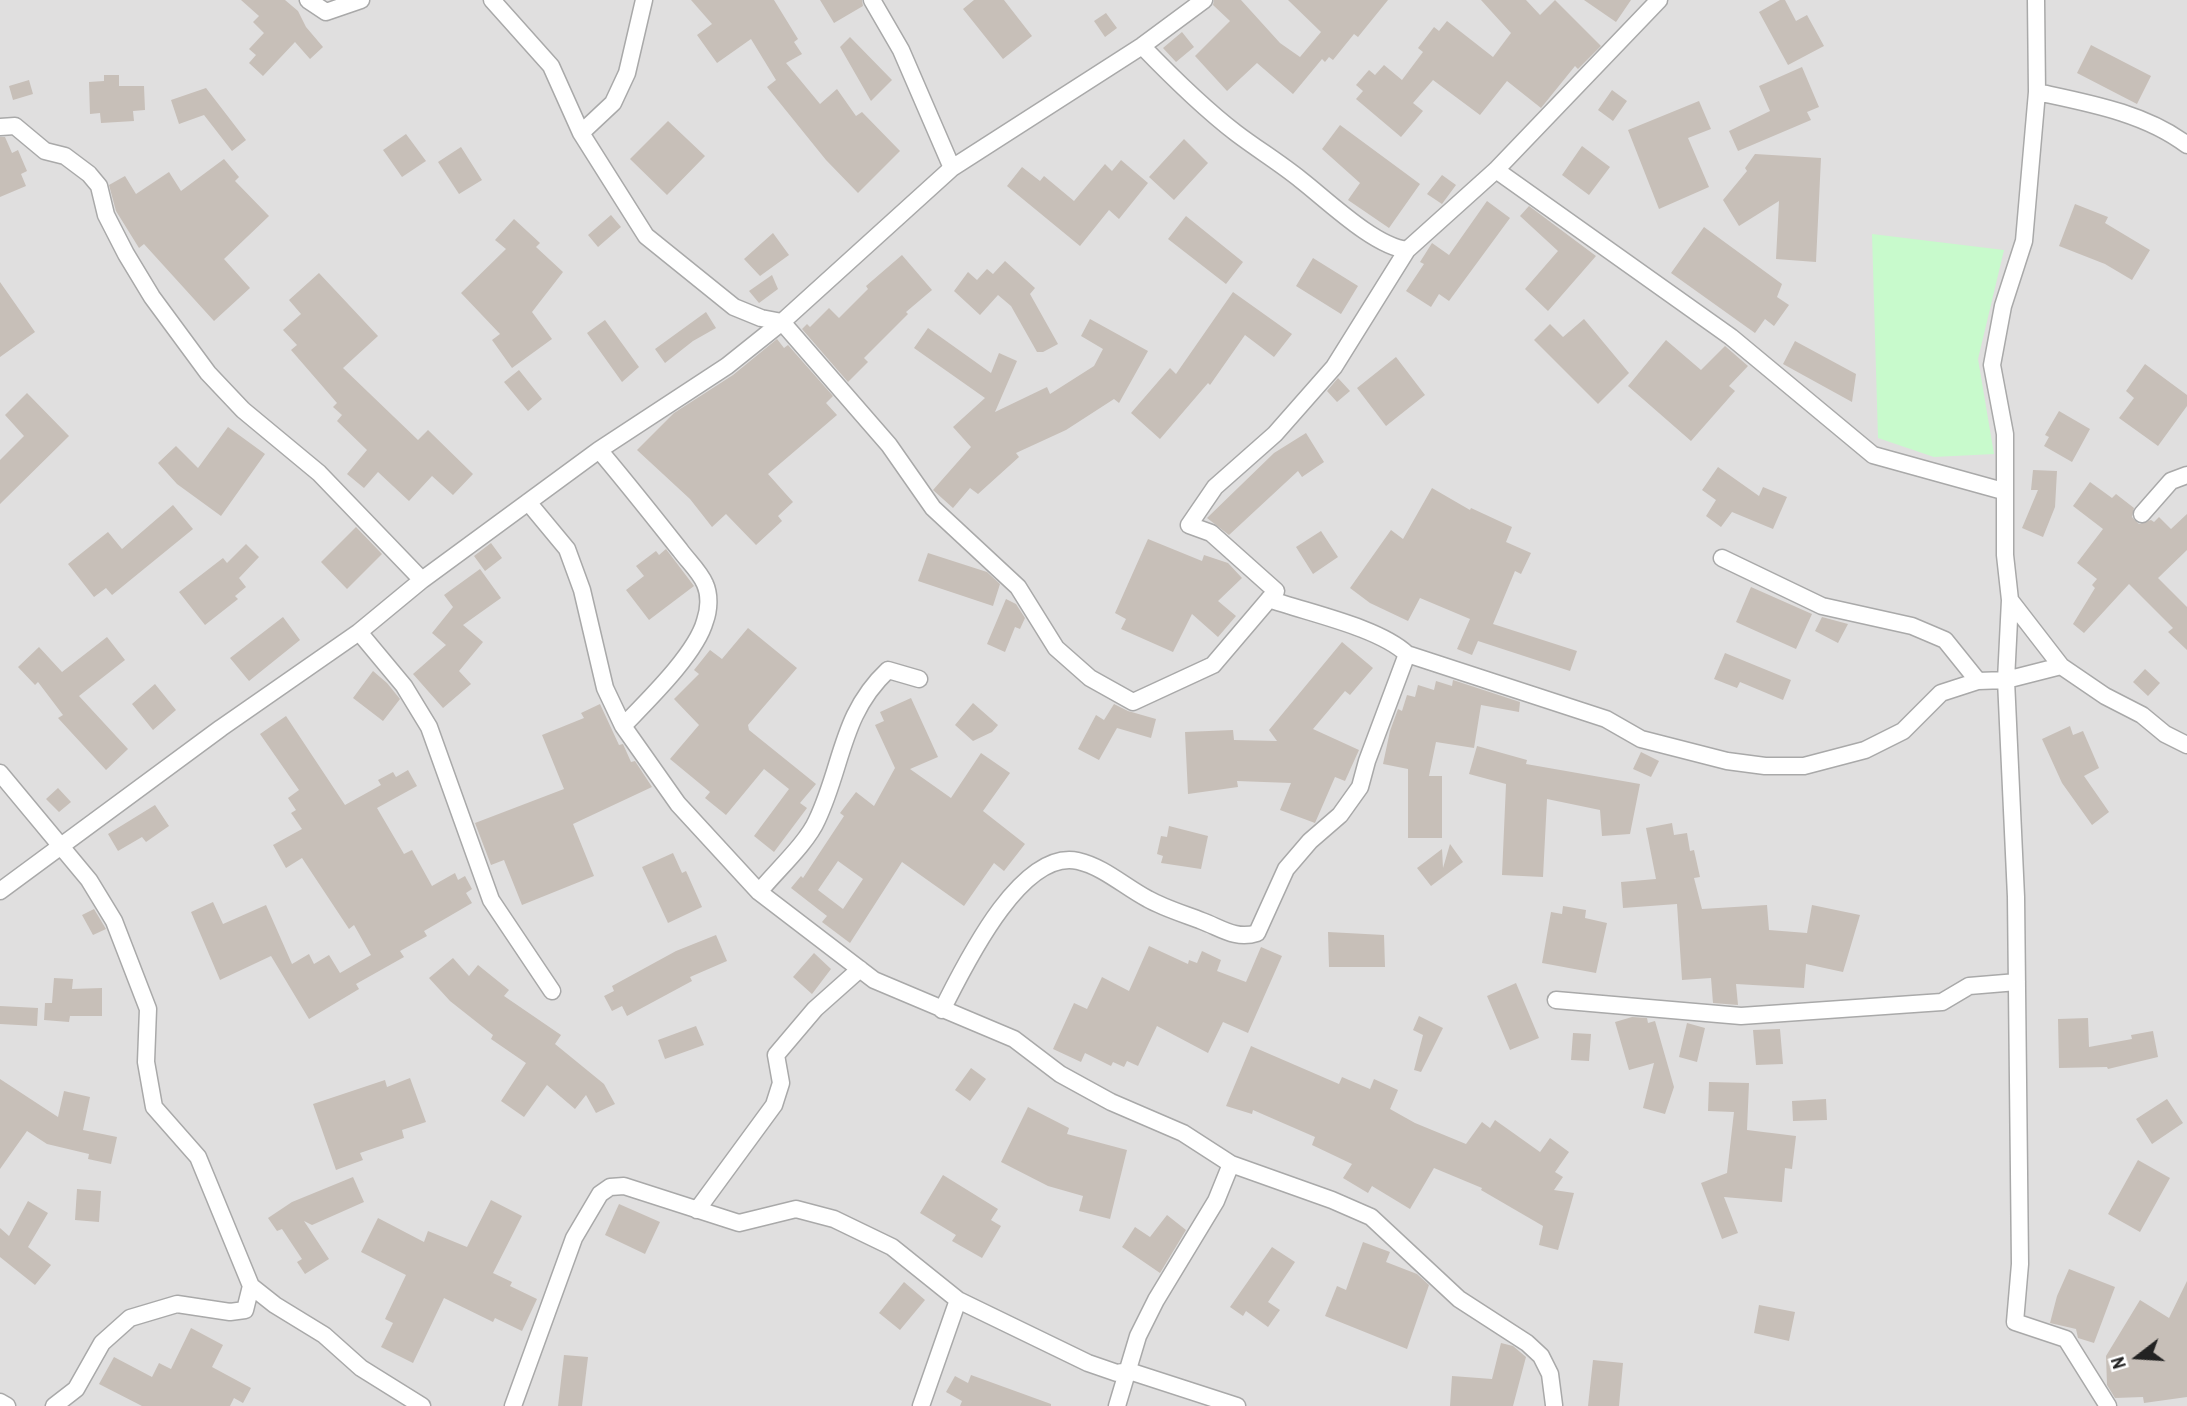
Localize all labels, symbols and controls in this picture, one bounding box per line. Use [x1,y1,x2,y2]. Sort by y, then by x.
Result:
north arrow [2103,1322,2173,1392]
text: N [2104,1354,2132,1372]

